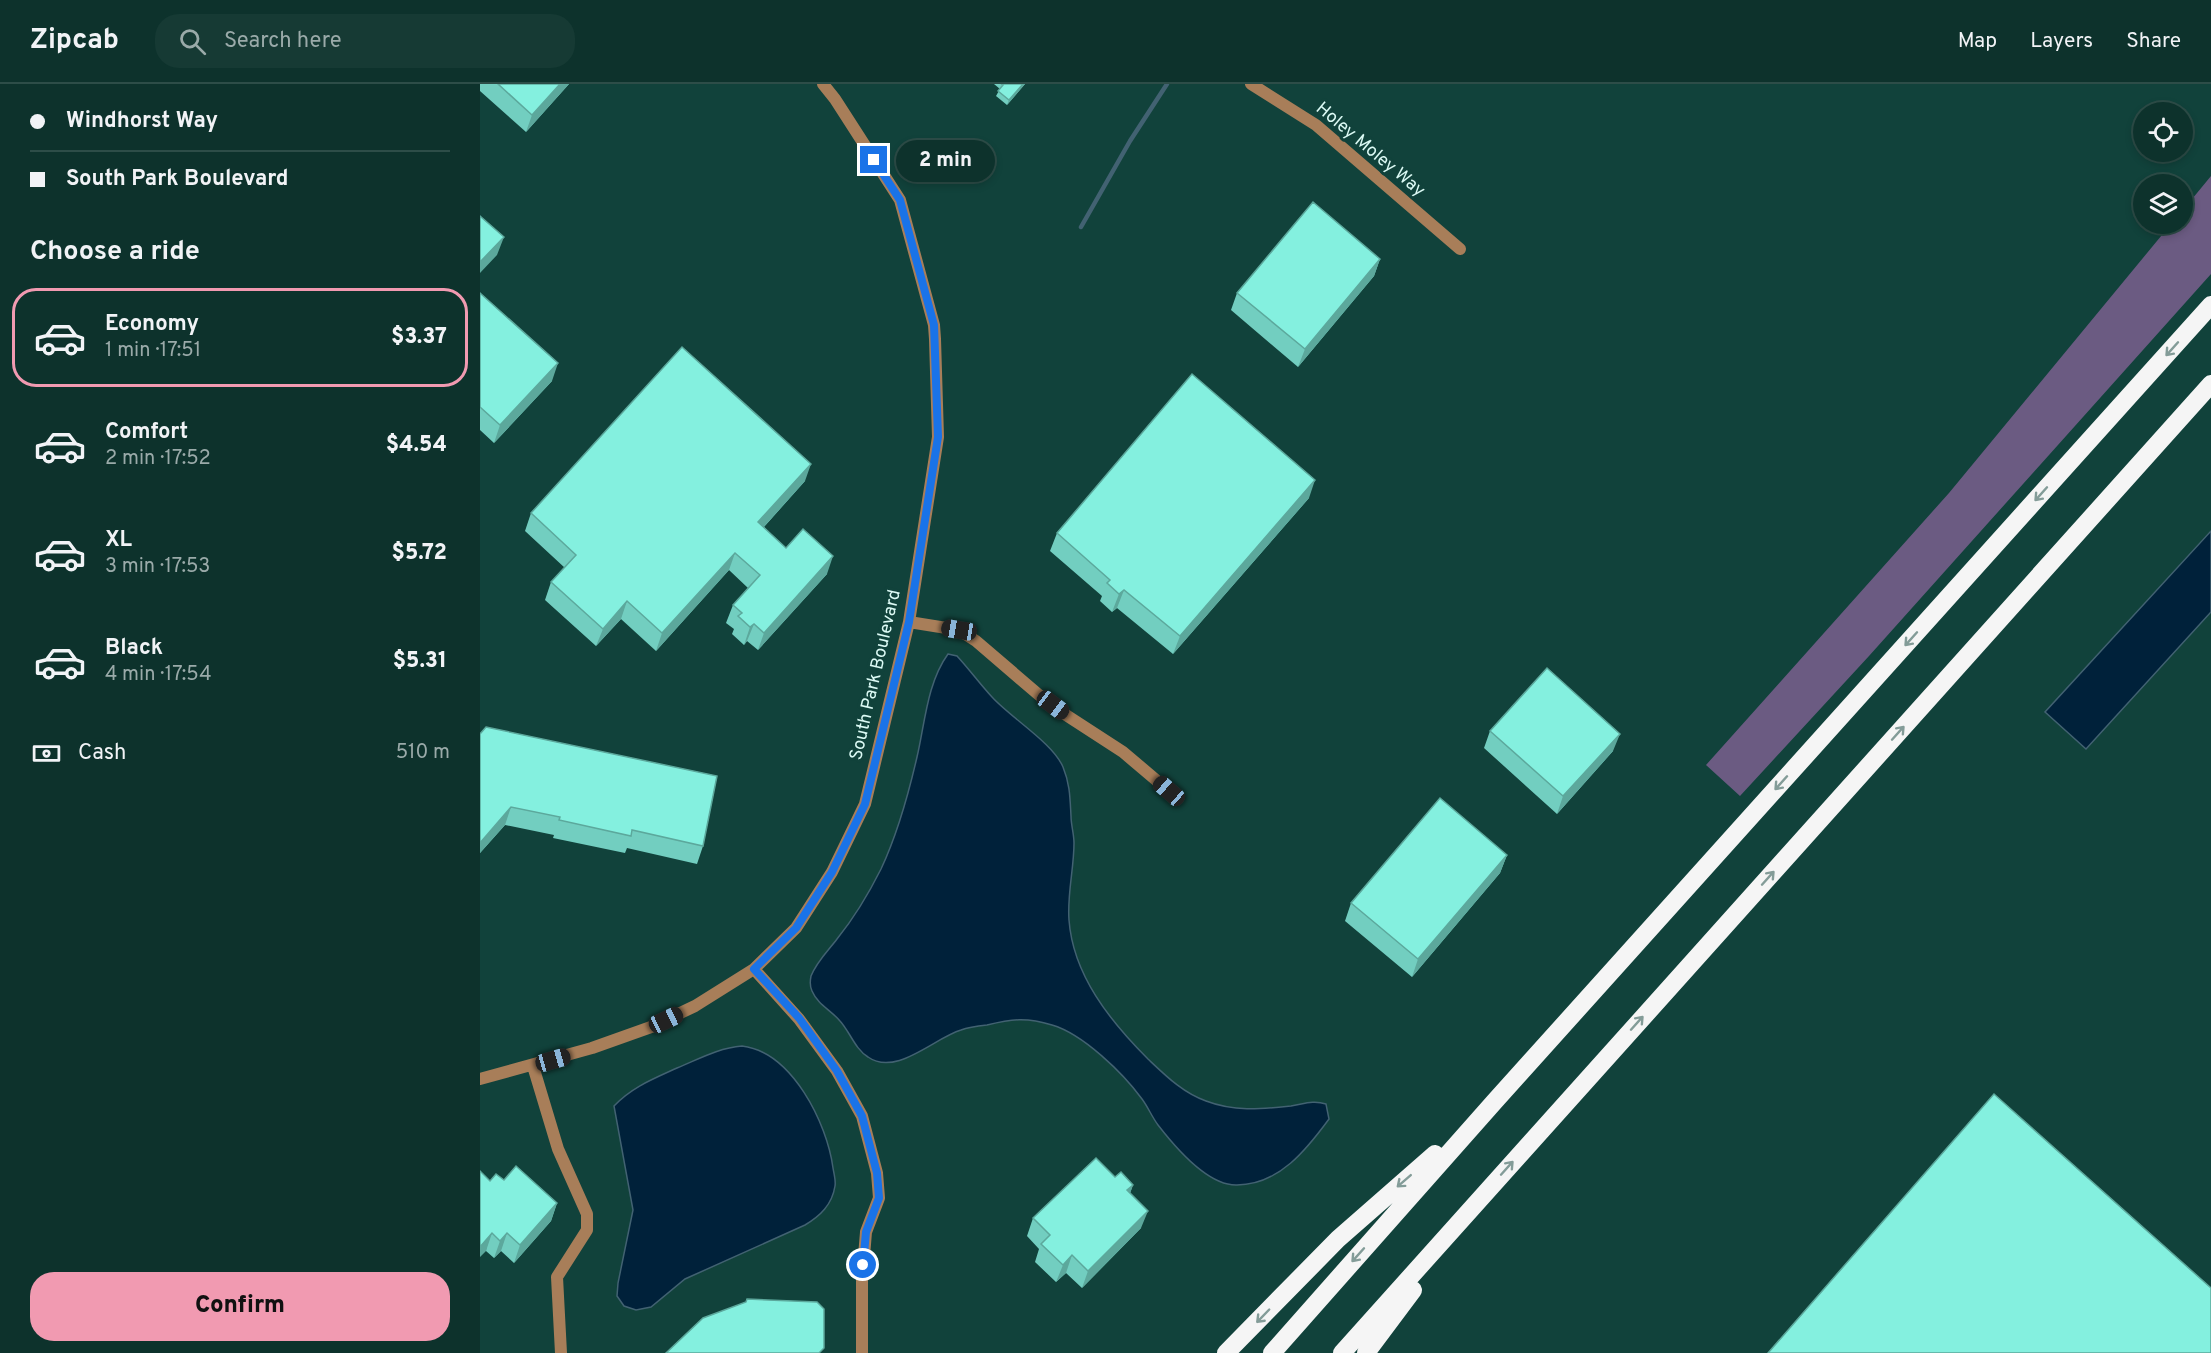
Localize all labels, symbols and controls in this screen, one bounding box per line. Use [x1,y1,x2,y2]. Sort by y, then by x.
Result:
search box [155,14,575,68]
text: Zipcab [30,23,119,59]
icon: search [176,25,209,58]
text: Search here [224,28,341,55]
text: Map [1958,28,1997,55]
text: Layers [2030,28,2093,55]
text: Share [2126,28,2181,55]
street label: Holey Moley Way [1310,97,1430,203]
map controls [2133,102,2193,234]
button: locate [2133,102,2193,162]
text: Windhorst Way [66,108,218,135]
callout: 2 min [895,139,994,181]
route end [860,146,887,173]
text: 2 min [919,148,972,174]
text: South Park Boulevard [66,166,289,193]
button: layers [2133,174,2193,234]
text: Choose a ride [30,235,200,269]
icon: car [33,311,87,365]
text: Economy [105,311,199,338]
text: $3.37 [391,324,447,351]
text: 1 min · 17:51 [105,338,201,364]
one-way arrow [2165,341,2179,356]
icon: car [33,419,87,473]
text: Comfort [105,419,188,446]
text: $4.54 [386,432,447,459]
text: 2 min · 17:52 [105,446,211,472]
one-way arrow [2034,486,2049,501]
icon: car [33,527,87,581]
text: XL [105,527,132,554]
text: $5.72 [392,540,447,567]
text: 3 min · 17:53 [105,554,210,580]
street label: South Park Boulevard [845,588,907,762]
car [940,618,978,642]
one-way arrow [1904,631,1918,646]
icon: car [33,635,87,689]
text: Black [105,635,163,662]
text: $5.31 [393,648,447,675]
text: 4 min · 17:54 [105,662,212,688]
car [1033,687,1073,723]
one-way arrow [1891,726,1905,741]
icon: cash [30,737,63,770]
text: Cash [78,740,127,767]
text: 510 m [396,740,450,766]
car [1150,772,1188,810]
one-way arrow [1774,776,1788,791]
one-way arrow [1761,871,1775,886]
car [646,1004,686,1036]
one-way arrow [1630,1016,1644,1031]
car [533,1046,573,1074]
one-way arrow [1500,1161,1514,1176]
one-way arrow [1396,1174,1412,1188]
one-way arrow [1351,1247,1365,1262]
route start [849,1251,876,1278]
button: Confirm [30,1272,450,1341]
one-way arrow [1255,1309,1270,1324]

